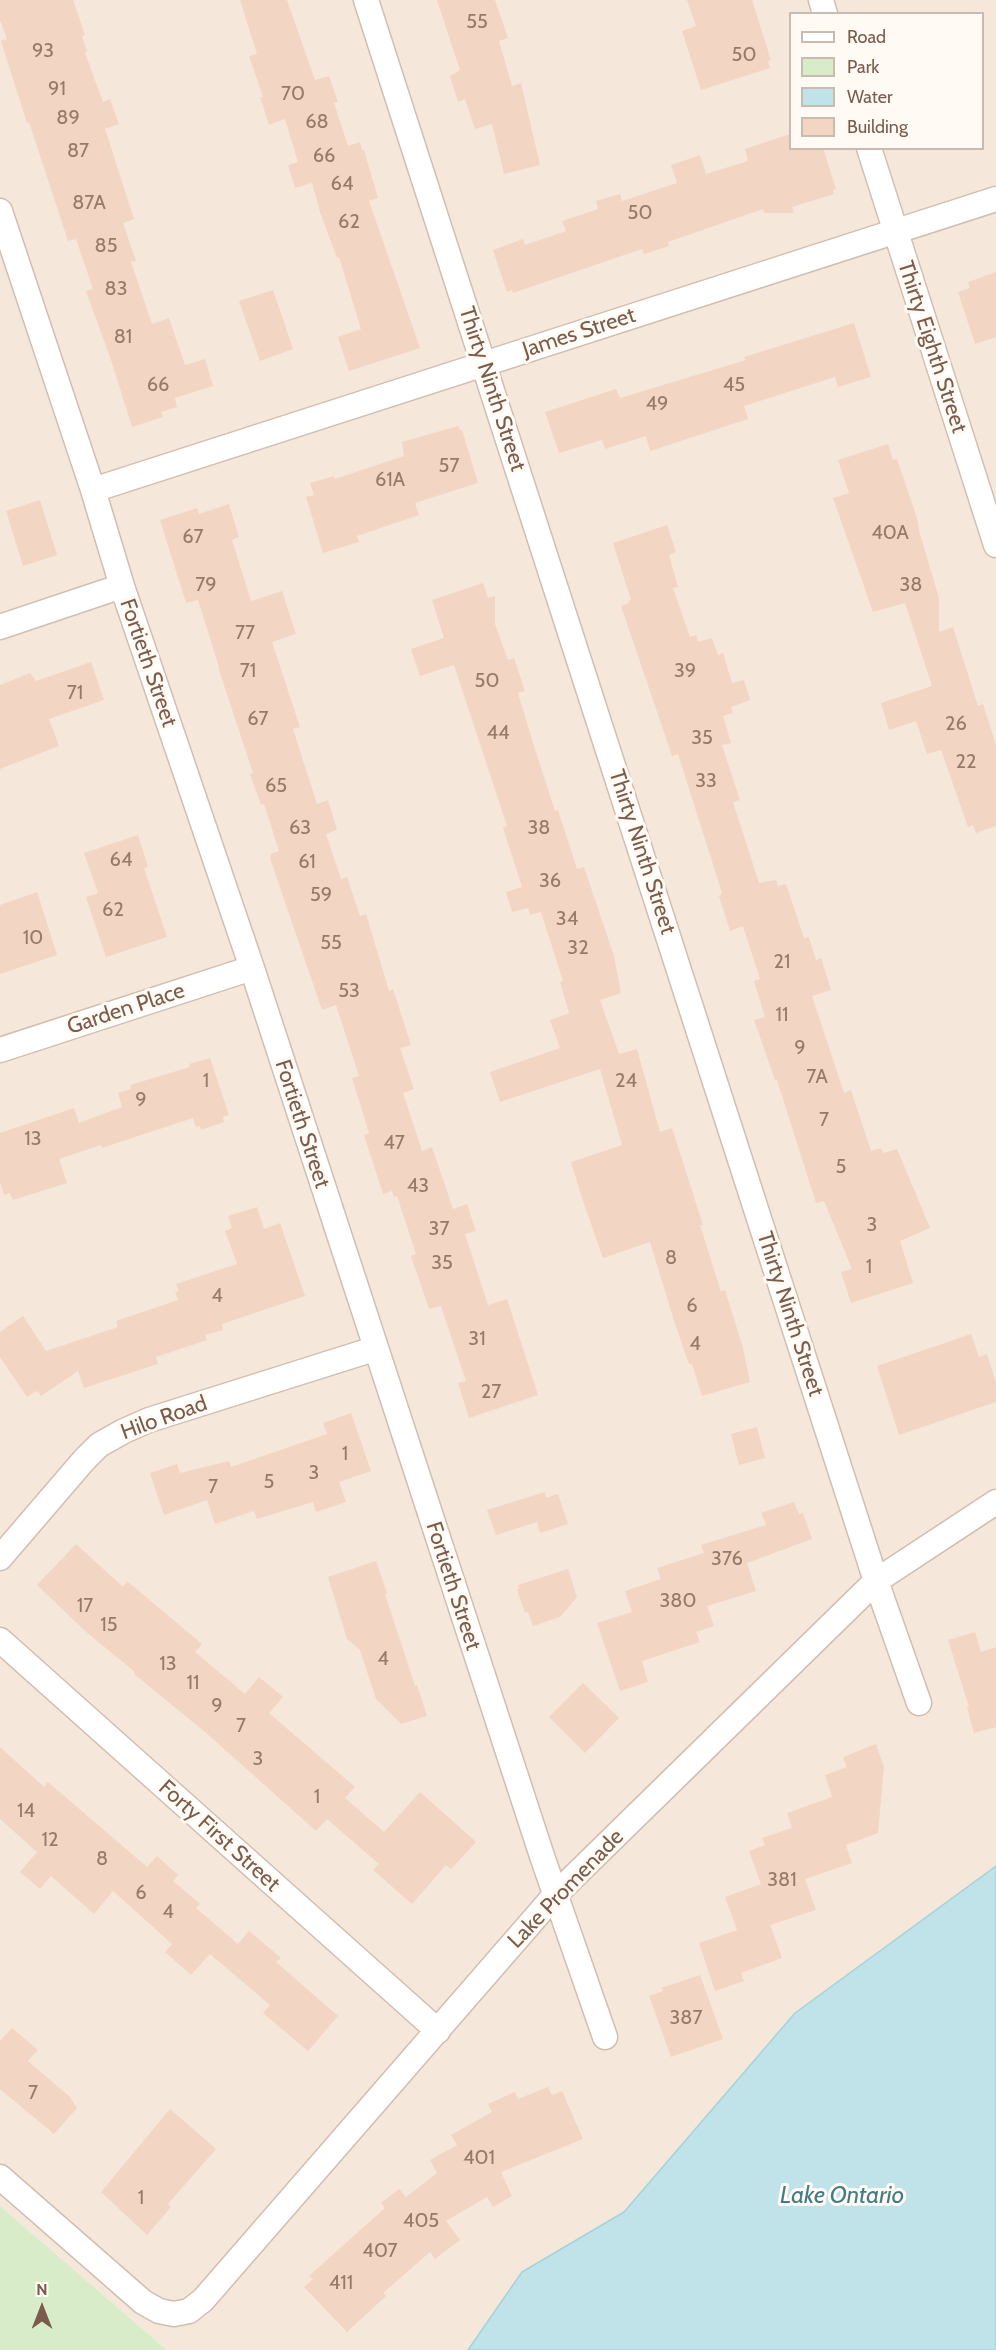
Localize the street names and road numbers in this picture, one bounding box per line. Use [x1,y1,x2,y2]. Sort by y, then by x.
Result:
street label: Thirty Eighth Street [892,258,972,436]
street label: James Street [519,302,639,364]
street label: Thirty Ninth Street [453,303,531,475]
street label: Fortieth Street [114,595,182,731]
street label: Thirty Ninth Street [603,766,681,938]
street label: Garden Place [64,978,188,1040]
street label: Fortieth Street [269,1056,335,1192]
street label: Thirty Ninth Street [751,1228,829,1400]
street label: Hilo Road [117,1390,211,1446]
street label: Fortieth Street [420,1518,486,1654]
street label: Forty First Street [153,1775,285,1897]
street label: Lake Promenade [503,1824,629,1954]

